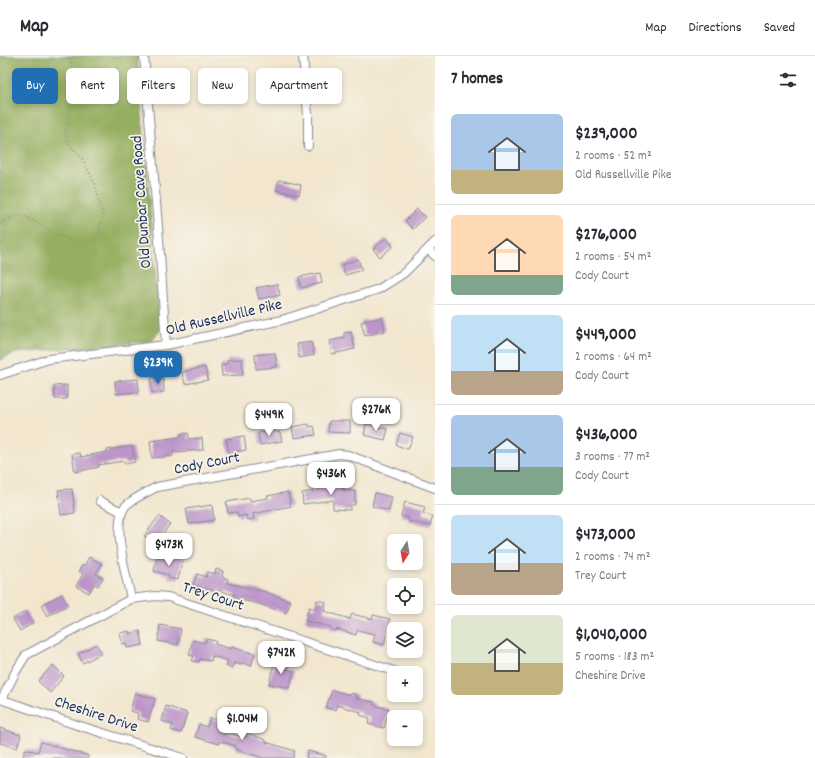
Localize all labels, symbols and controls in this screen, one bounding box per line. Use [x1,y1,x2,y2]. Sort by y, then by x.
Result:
text: Map [20,14,49,41]
text: Map [645,18,667,38]
text: Directions [689,18,742,38]
text: Saved [764,18,795,38]
chip: Buy [12,68,58,104]
chip: Rent [66,68,119,104]
chip: Filters [127,68,190,104]
chip: New [198,68,248,104]
chip: Apartment [256,68,342,104]
text: 7 homes [451,68,503,92]
icon: filters [777,69,799,91]
text: $239,000 [575,123,637,147]
icon: home [483,130,531,178]
street label: Old Dunbar Cave Road [126,135,158,269]
text: 2 rooms · 52 m² [575,147,652,166]
text: Old Russellville Pike [575,166,671,185]
text: $276,000 [575,224,637,248]
icon: home [483,231,531,279]
text: 2 rooms · 54 m² [575,248,651,267]
text: Cody Court [575,267,629,286]
street label: Old Russellville Pike [164,293,284,343]
text: $449,000 [575,324,637,348]
icon: home [483,331,531,379]
text: 2 rooms · 64 m² [575,348,652,367]
pin: $239K [130,351,186,385]
text: $239K [143,354,173,373]
text: Cody Court [575,367,629,386]
pin: $276K [348,398,404,432]
text: $276K [361,401,391,420]
pin: $449K [241,403,297,437]
text: $449K [254,406,284,425]
text: $436,000 [575,424,638,448]
icon: home [483,431,531,479]
street label: Cody Court [172,446,242,482]
text: 3 rooms · 77 m² [575,448,650,467]
pin: $436K [303,462,359,496]
text: $436K [316,465,346,484]
text: Cody Court [575,467,629,486]
text: $473,000 [575,524,636,548]
icon: home [483,531,531,579]
pin: $473K [141,533,197,567]
north arrow [387,534,423,570]
map controls [387,534,423,746]
text: $473K [155,536,183,555]
text: 2 rooms · 74 m² [575,548,650,567]
text: Trey Court [575,567,626,586]
street label: Trey Court [179,576,247,618]
button: locate [387,578,423,614]
button: layers [387,622,423,658]
text: $1,040,000 [575,624,647,648]
icon: home [483,631,531,679]
pin: $742K [253,641,309,675]
text: $742K [267,644,295,663]
text: 5 rooms · 183 m² [575,648,654,667]
button: + [387,666,423,702]
text: Cheshire Drive [575,667,645,686]
street label: Cheshire Drive [51,691,141,739]
pin: $1.04M [209,707,275,741]
text: $1.04M [226,710,258,729]
button: − [387,710,423,746]

